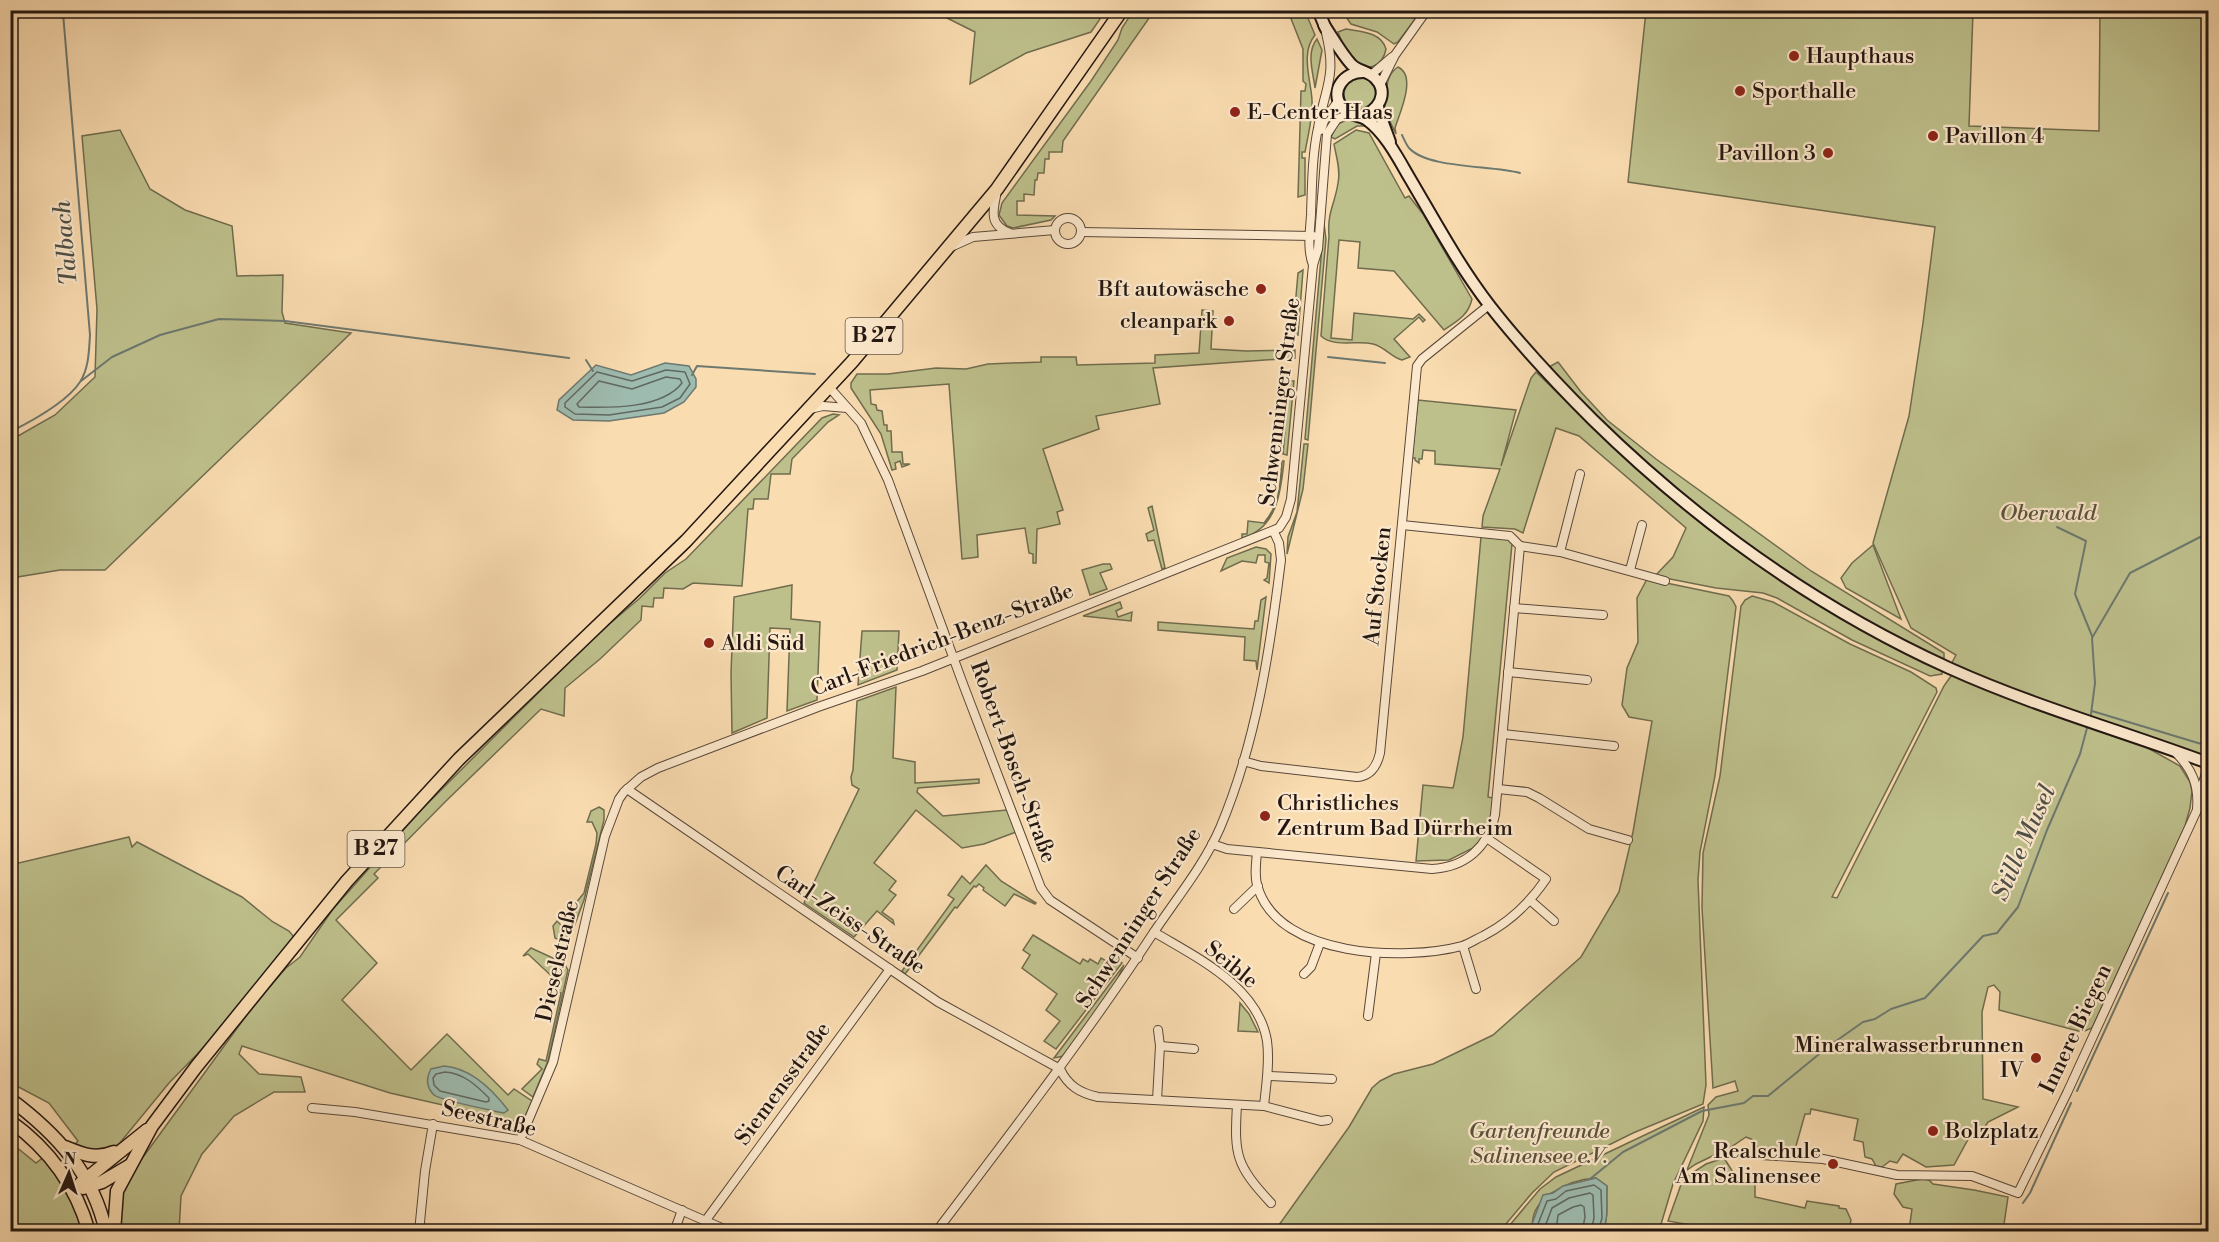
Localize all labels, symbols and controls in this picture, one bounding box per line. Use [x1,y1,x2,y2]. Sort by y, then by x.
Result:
place label: Haupthaus [1806,43,1914,70]
marker: Haupthaus [1787,49,1801,63]
place label: Sporthalle [1752,78,1856,105]
marker: Sporthalle [1733,84,1747,98]
place label: E-Center Haas [1247,99,1393,126]
marker: E-Center Haas [1228,105,1242,119]
place label: Pavillon 4 [1945,123,2044,150]
marker: Pavillon 4 [1926,129,1940,143]
place label: Pavillon 3 [1718,140,1816,167]
marker: Pavillon 3 [1821,146,1835,160]
water label: Talbach [47,199,85,287]
place label: Bft autowäsche [1097,276,1249,303]
marker: Bft autowäsche [1254,282,1268,296]
street label: Schwenninger Straße [1254,296,1306,508]
place label: cleanpark [1120,308,1219,335]
marker: cleanpark [1222,314,1236,328]
road number: B 27 [846,318,902,354]
park label: Oberwald [2000,500,2098,527]
street label: Auf Stocken [1358,525,1398,648]
street label: Carl-Friedrich-Benz-Straße [807,577,1077,703]
place label: Aldi Süd [720,630,805,657]
marker: Aldi Süd [702,636,716,650]
street label: Robert-Bosch-Straße [964,657,1062,867]
water label: Stille Musel [1985,780,2063,906]
place label: Christliches Zentrum Bad Dürrheim [1277,790,1513,842]
marker: Christliches Zentrum Bad Dürrheim [1258,809,1272,823]
street label: Schwenninger Straße [1070,823,1208,1013]
road number: B 27 [348,831,404,867]
street label: Carl-Zeiss-Straße [769,860,931,980]
street label: Dieselstraße [531,897,585,1025]
street label: Seible [1199,935,1263,995]
street label: Innere Biegen [2034,960,2118,1098]
street label: Siemensstraße [729,1017,837,1151]
place label: Mineralwasserbrunnen IV [1794,1032,2024,1084]
marker: Mineralwasserbrunnen IV [2029,1051,2043,1065]
street label: Seestraße [439,1095,539,1143]
park label: Gartenfreunde Salinensee e.V. [1468,1118,1610,1170]
place label: Bolzplatz [1944,1118,2039,1145]
marker: Bolzplatz [1926,1124,1940,1138]
place label: Realschule Am Salinensee [1674,1138,1821,1190]
north arrow [39,1143,99,1203]
text: N [63,1149,77,1169]
marker: Realschule Am Salinensee [1826,1157,1840,1171]

